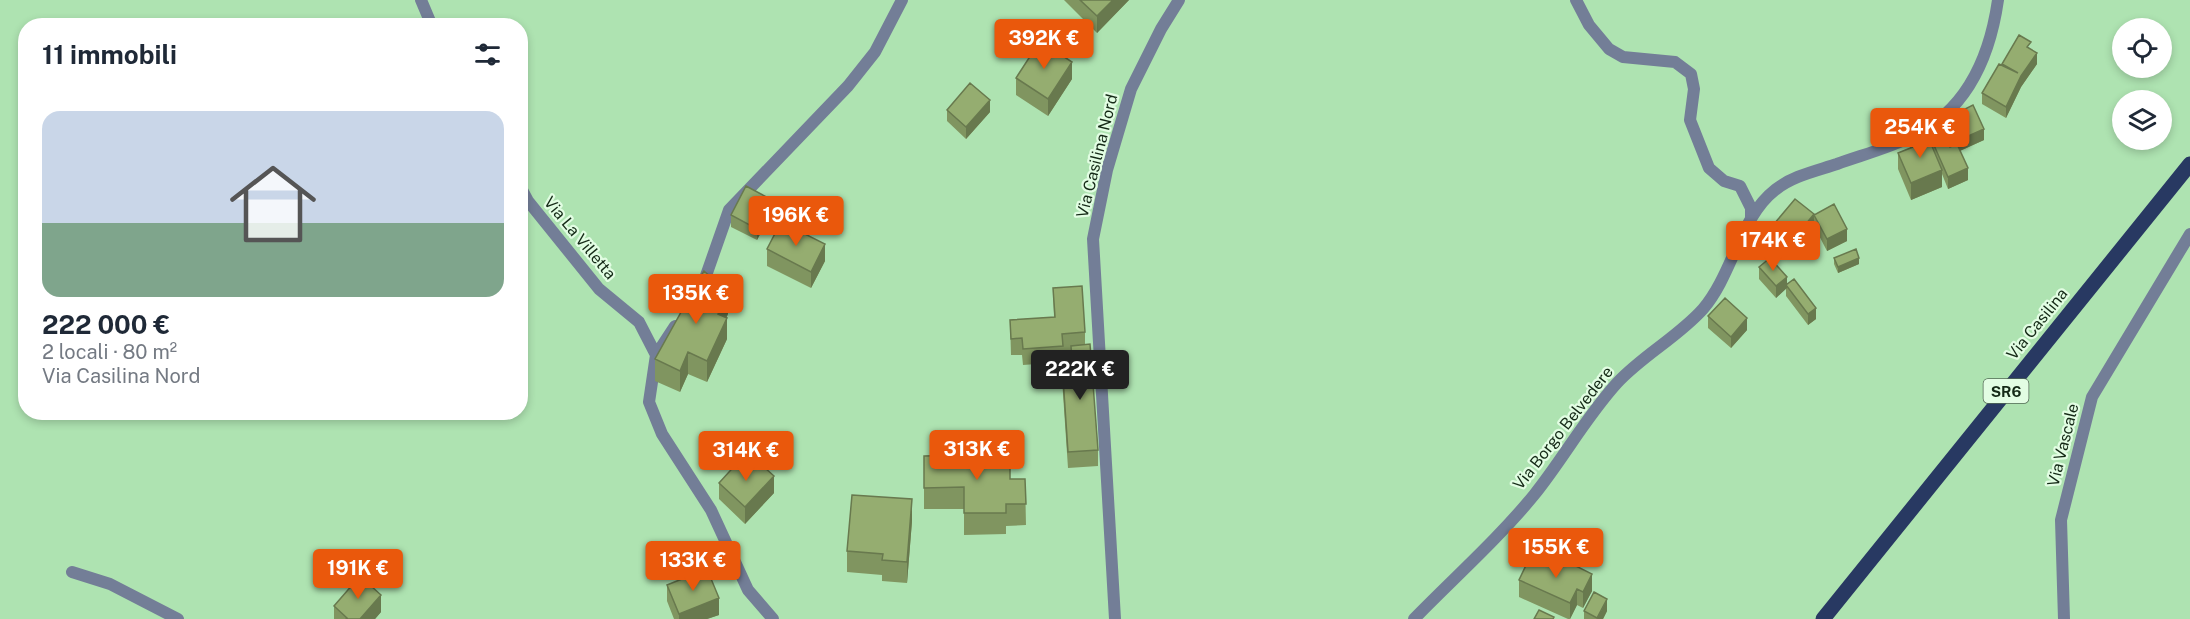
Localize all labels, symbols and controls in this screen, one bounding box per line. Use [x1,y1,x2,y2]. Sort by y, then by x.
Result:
map controls [2112,18,2172,150]
button: locate [2112,18,2172,78]
pin: 392K € [995,19,1093,70]
text: 392K € [1009,26,1080,50]
icon: filters [471,38,504,71]
text: 11 immobili [42,39,177,70]
button: layers [2112,90,2172,150]
street label: Via Casilina Nord [1072,92,1122,220]
pin: 254K € [1871,108,1969,159]
text: 254K € [1884,115,1956,139]
icon: home [219,150,327,258]
street label: Via La Villetta [540,193,620,283]
pin: 196K € [747,196,845,247]
text: 196K € [763,203,829,227]
pin: 174K € [1724,221,1822,272]
text: 174K € [1740,228,1806,252]
pin: 135K € [647,274,745,325]
text: 135K € [662,281,730,305]
street label: Via Casilina [2002,285,2072,363]
text: 222 000 € [42,309,170,340]
text: 2 locali · 80 m² [42,340,177,364]
pin: 222K € [1031,350,1129,401]
text: 222K € [1045,357,1115,381]
street label: Via Borgo Belvedere [1509,363,1617,493]
text: Via Casilina Nord [42,364,200,388]
road number: SR6 [1984,379,2028,403]
street label: Via Vascale [2044,401,2082,489]
pin: 313K € [928,430,1026,481]
pin: 314K € [697,431,795,482]
text: 313K € [943,437,1011,461]
text: 314K € [713,438,779,462]
pin: 155K € [1507,528,1605,579]
text: 155K € [1522,535,1590,559]
pin: 133K € [644,541,742,592]
text: 133K € [660,548,726,572]
pin: 191K € [309,549,407,600]
text: 191K € [327,556,389,580]

